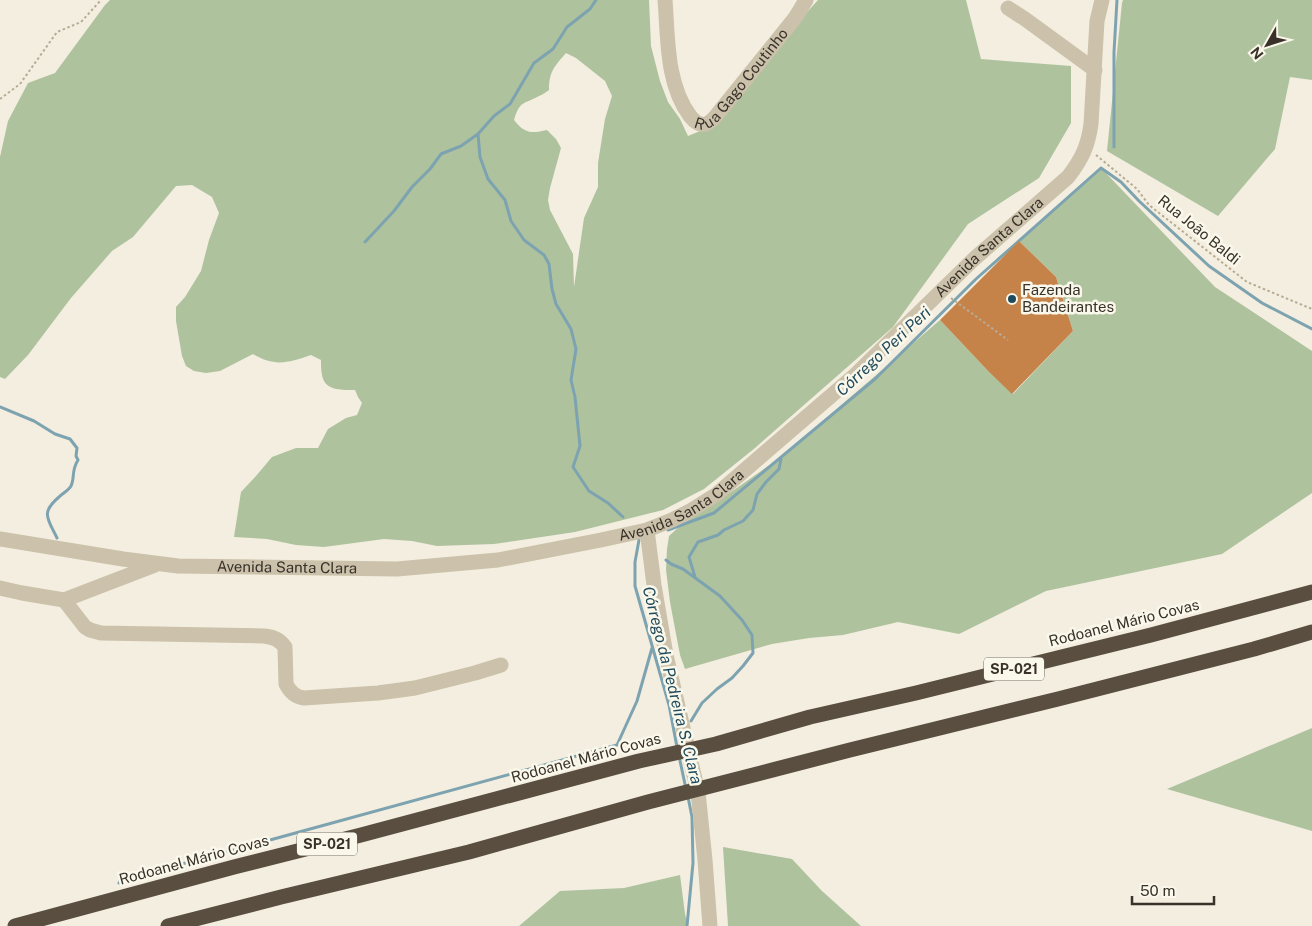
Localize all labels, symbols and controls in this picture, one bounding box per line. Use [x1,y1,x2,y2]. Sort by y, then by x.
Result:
north arrow [1242,20,1292,70]
street label: Rua Gago Coutinho [692,25,791,133]
text: N [1247,44,1267,62]
street label: Rua João Baldi [1155,191,1244,268]
street label: Avenida Santa Clara [931,193,1047,300]
place label: Fazenda Bandeirantes [1022,281,1114,315]
marker: Fazenda Bandeirantes [1006,293,1018,305]
water label: Córrego Peri Peri [832,303,935,400]
street label: Avenida Santa Clara [617,466,747,544]
street label: Avenida Santa Clara [217,558,357,576]
water label: Córrego da Pedreira S. Clara [639,584,706,786]
street label: Rodoanel Mário Covas [1047,596,1201,649]
road number: SP-021 [984,658,1044,681]
street label: Rodoanel Mário Covas [509,729,663,786]
street label: Rodoanel Mário Covas [117,831,271,888]
road number: SP-021 [297,832,357,856]
scale bar [1132,874,1214,906]
text: 50 m [1140,882,1175,899]

